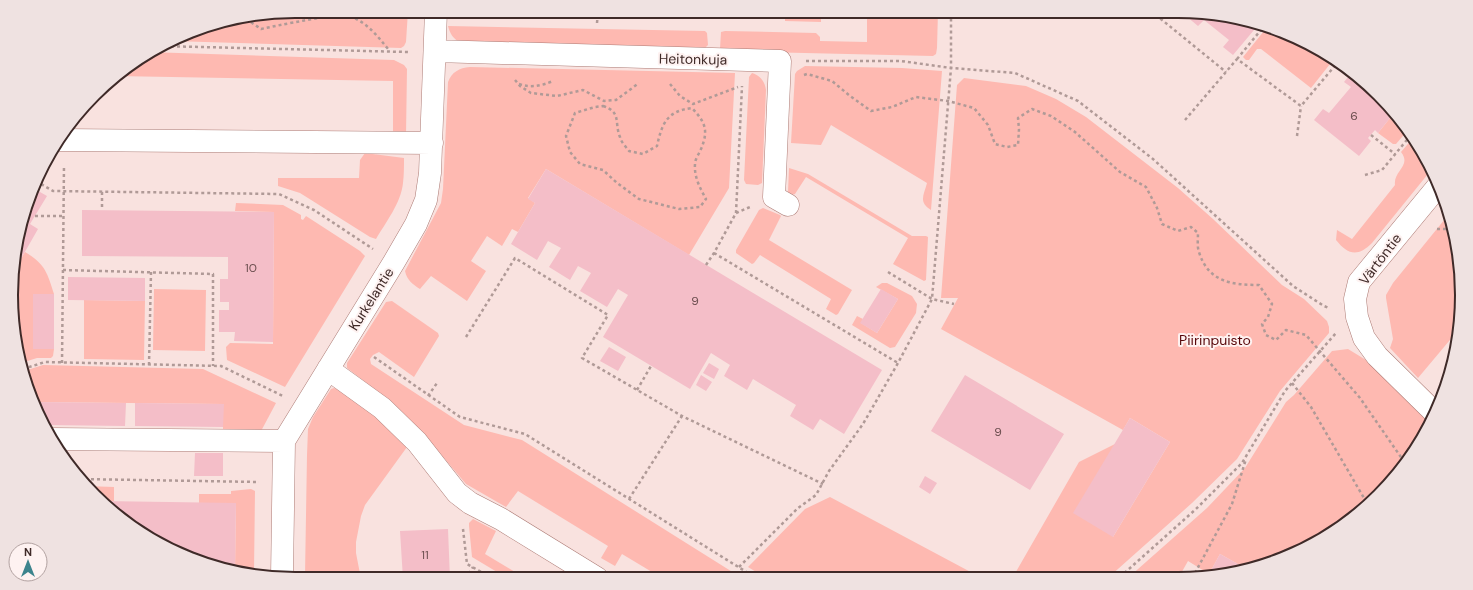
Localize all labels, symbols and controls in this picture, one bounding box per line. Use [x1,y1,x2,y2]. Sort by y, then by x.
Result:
street label: Heitonkuja [659,49,727,69]
house number: 6 [1350,108,1358,124]
street label: Värtöntie [1355,230,1405,288]
house number: 10 [245,260,257,276]
street label: Kurkelantie [344,264,398,334]
house number: 9 [691,293,699,309]
park label: Piirinpuisto [1179,331,1251,349]
house number: 9 [994,424,1002,440]
north arrow [8,542,48,582]
text: N [24,545,32,559]
house number: 11 [421,547,429,563]

